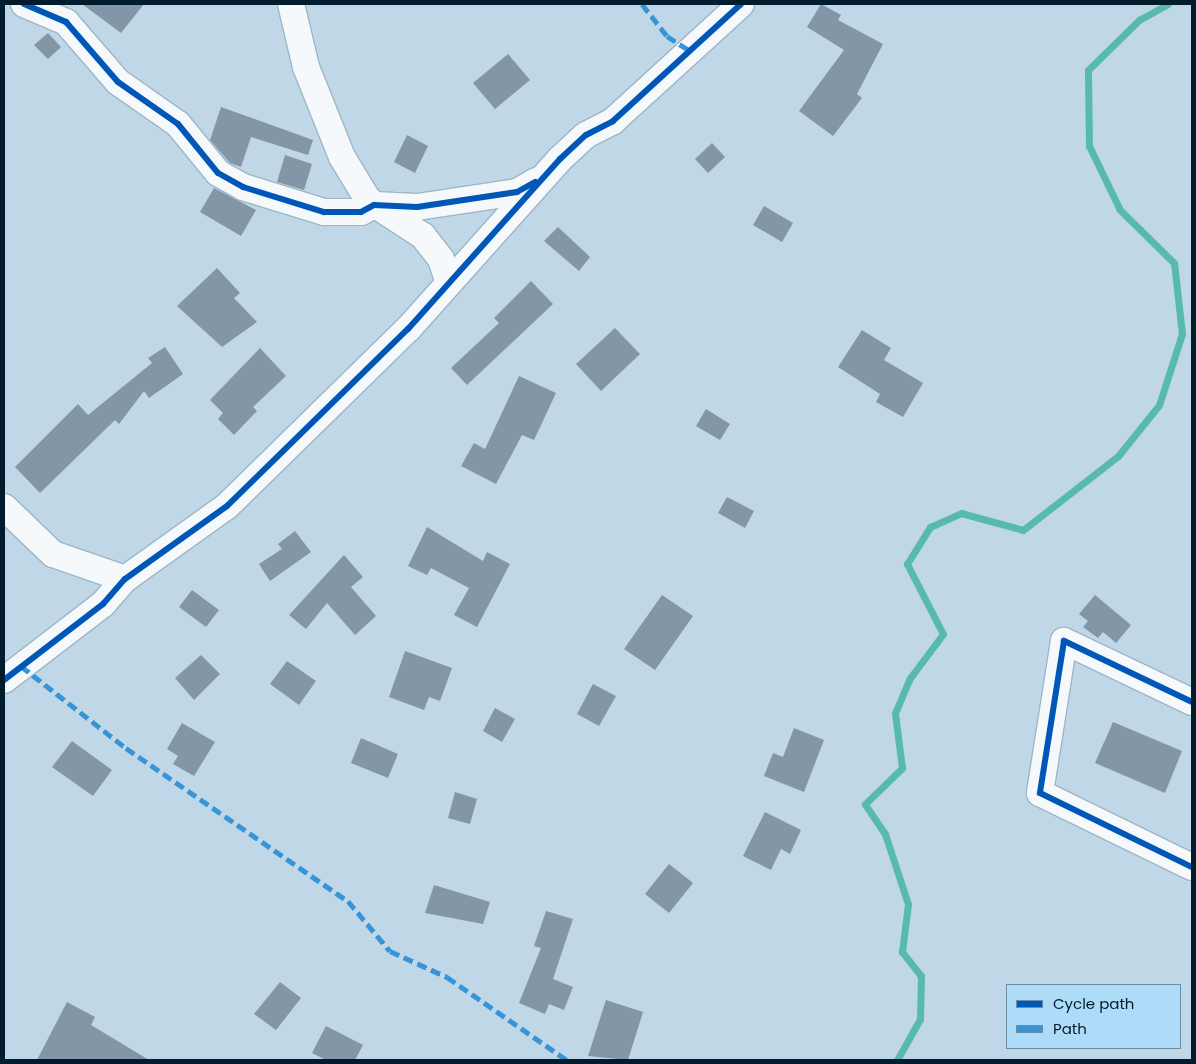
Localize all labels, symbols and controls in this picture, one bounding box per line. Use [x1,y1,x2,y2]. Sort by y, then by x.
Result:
legend [1006,984,1181,1049]
text: Cycle path [1053,993,1134,1014]
text: Path [1053,1018,1087,1039]

